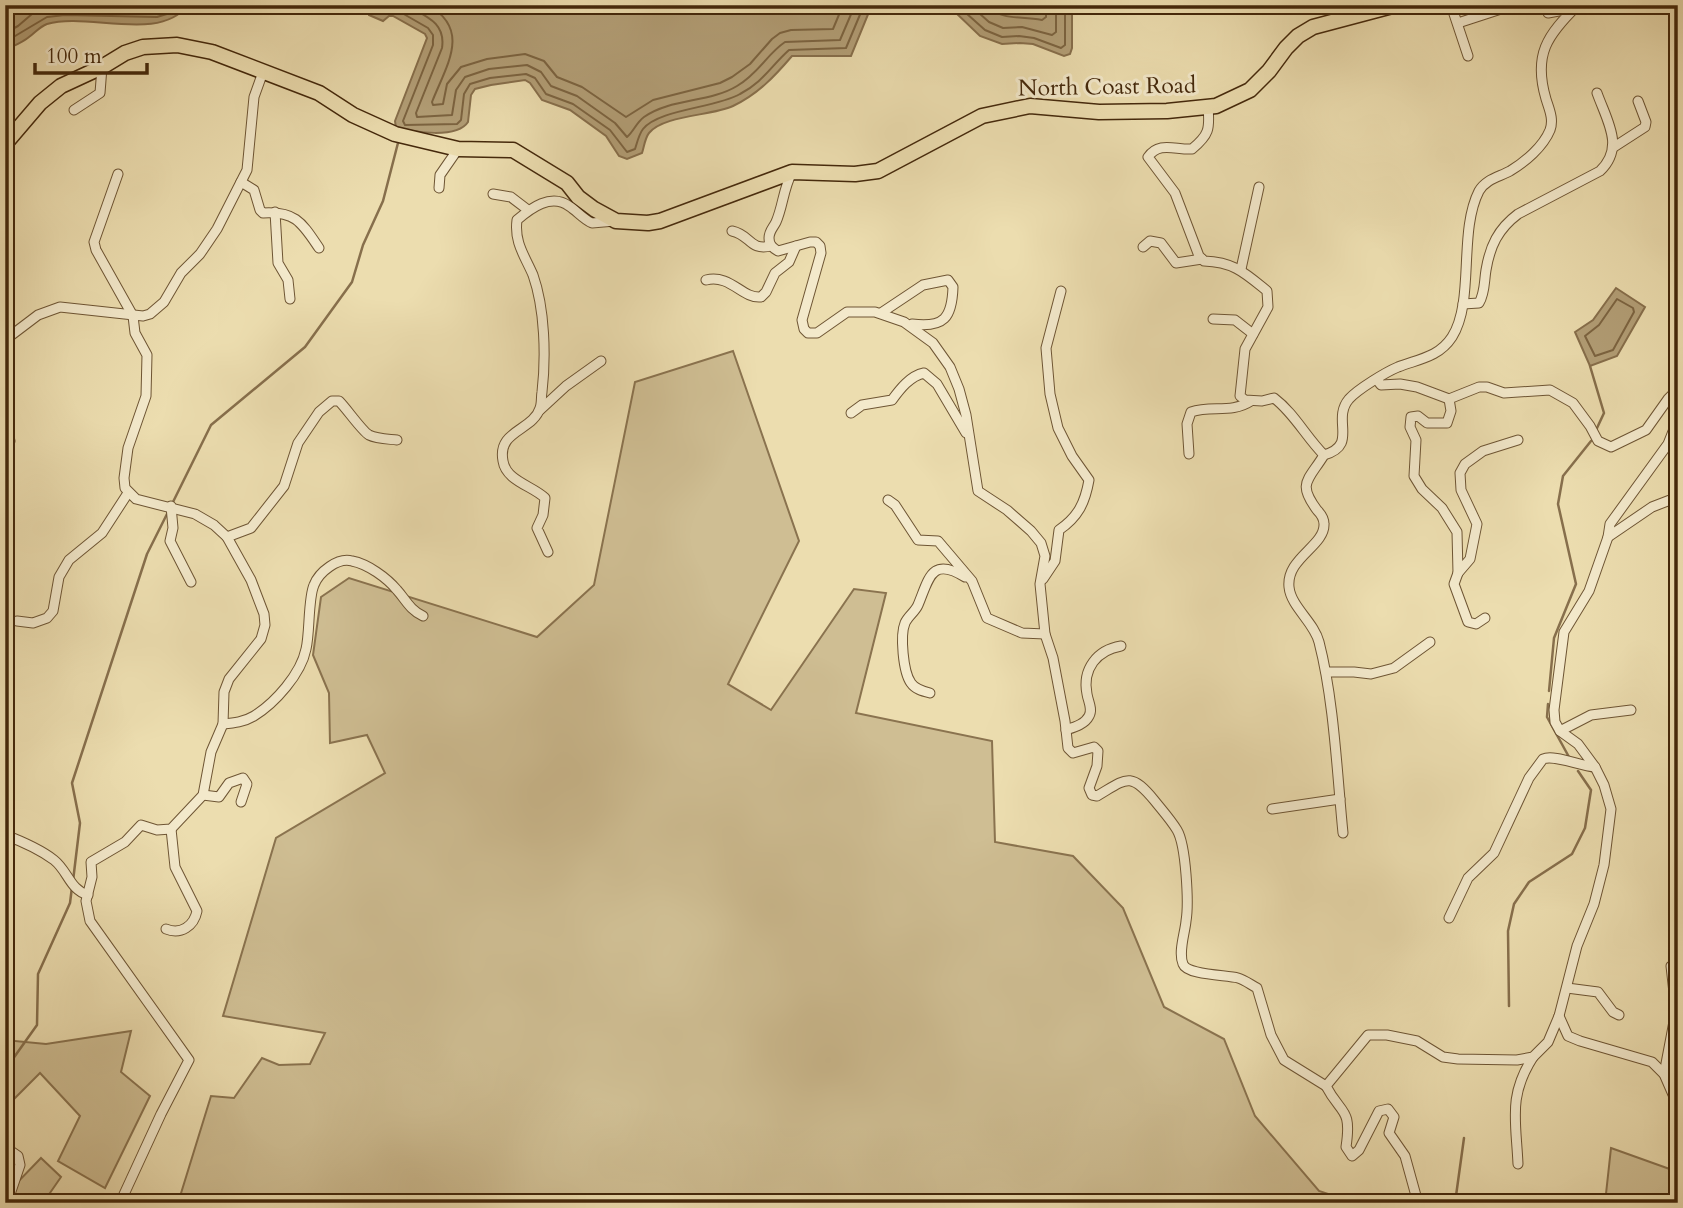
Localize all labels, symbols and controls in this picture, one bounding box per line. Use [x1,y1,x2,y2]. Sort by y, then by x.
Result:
scale bar [35,32,147,76]
text: 100 m [46,42,102,71]
street label: North Coast Road [1018,69,1197,104]

